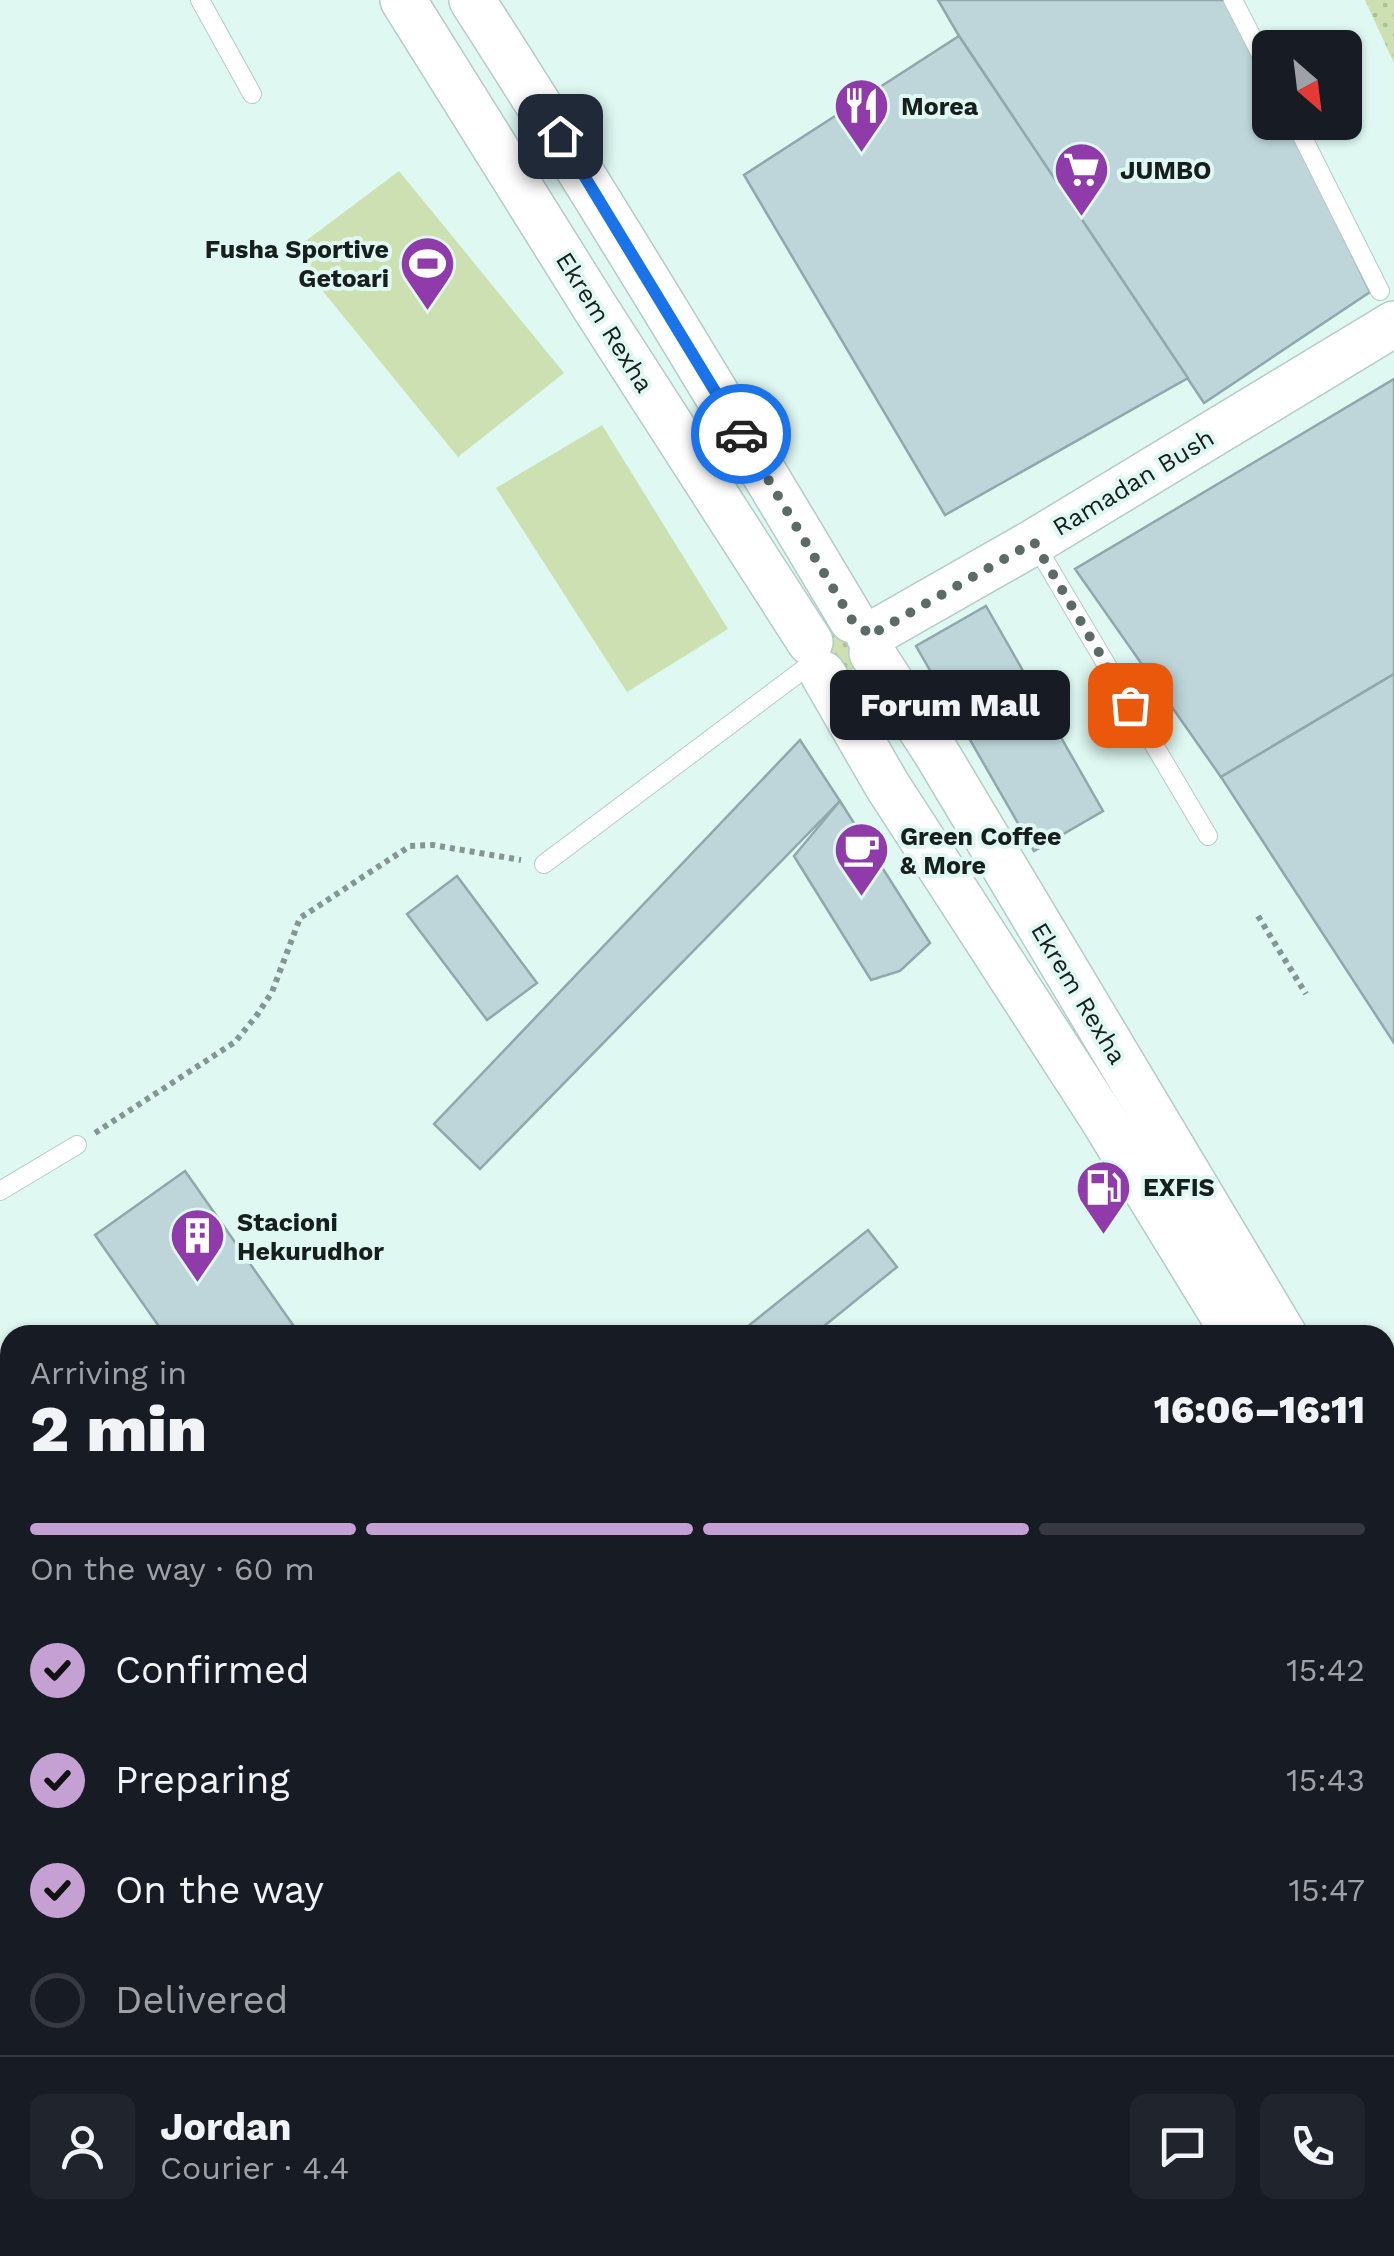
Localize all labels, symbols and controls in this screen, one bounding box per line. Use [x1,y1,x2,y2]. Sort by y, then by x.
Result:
north arrow [1252,30,1362,140]
map controls [1252,30,1362,140]
restaurant icon: Morea [832,76,892,155]
place label: Morea [901,92,979,121]
pin [518,94,603,179]
icon: home [533,109,588,164]
supermarket icon: JUMBO [1051,140,1111,219]
place label: JUMBO [1120,156,1211,185]
sports icon: Fusha Sportive Getoari [398,233,458,312]
place label: Fusha Sportive Getoari [205,235,389,293]
street label: Ekrem Rexha [550,247,659,398]
courier [691,384,791,484]
icon: car [714,407,769,462]
street label: Ramadan Bush [1047,423,1219,542]
pin [1088,663,1173,748]
callout: Forum Mall [830,670,1070,740]
icon: bag [1103,678,1158,733]
text: Forum Mall [860,686,1040,724]
cafe icon: Green Coffee & More [831,820,891,899]
place label: Green Coffee & More [900,822,1061,880]
street label: Ekrem Rexha [1025,917,1132,1069]
fuel station icon: EXFIS [1074,1157,1134,1236]
place label: EXFIS [1143,1173,1215,1202]
building icon: Stacioni Hekurudhor [168,1206,228,1285]
place label: Stacioni Hekurudhor [237,1208,384,1266]
text: Arriving in [30,1354,187,1392]
text: 16:06–16:11 [1154,1388,1365,1432]
text: 2 min [30,1391,207,1467]
text: On the way · 60 m [30,1550,315,1588]
icon: check [30,1643,85,1698]
text: Confirmed [115,1648,310,1692]
text: 15:42 [1286,1651,1365,1689]
icon: check [30,1753,85,1808]
text: Preparing [115,1758,290,1802]
text: 15:43 [1286,1761,1365,1799]
icon: check [30,1863,85,1918]
text: On the way [115,1868,324,1912]
text: 15:47 [1289,1871,1365,1909]
text: Delivered [115,1978,288,2022]
button: person [30,2094,135,2199]
button: chat [1130,2094,1235,2199]
button: phone [1260,2094,1365,2199]
text: Jordan [160,2105,292,2149]
text: Courier · 4.4 [160,2149,349,2187]

